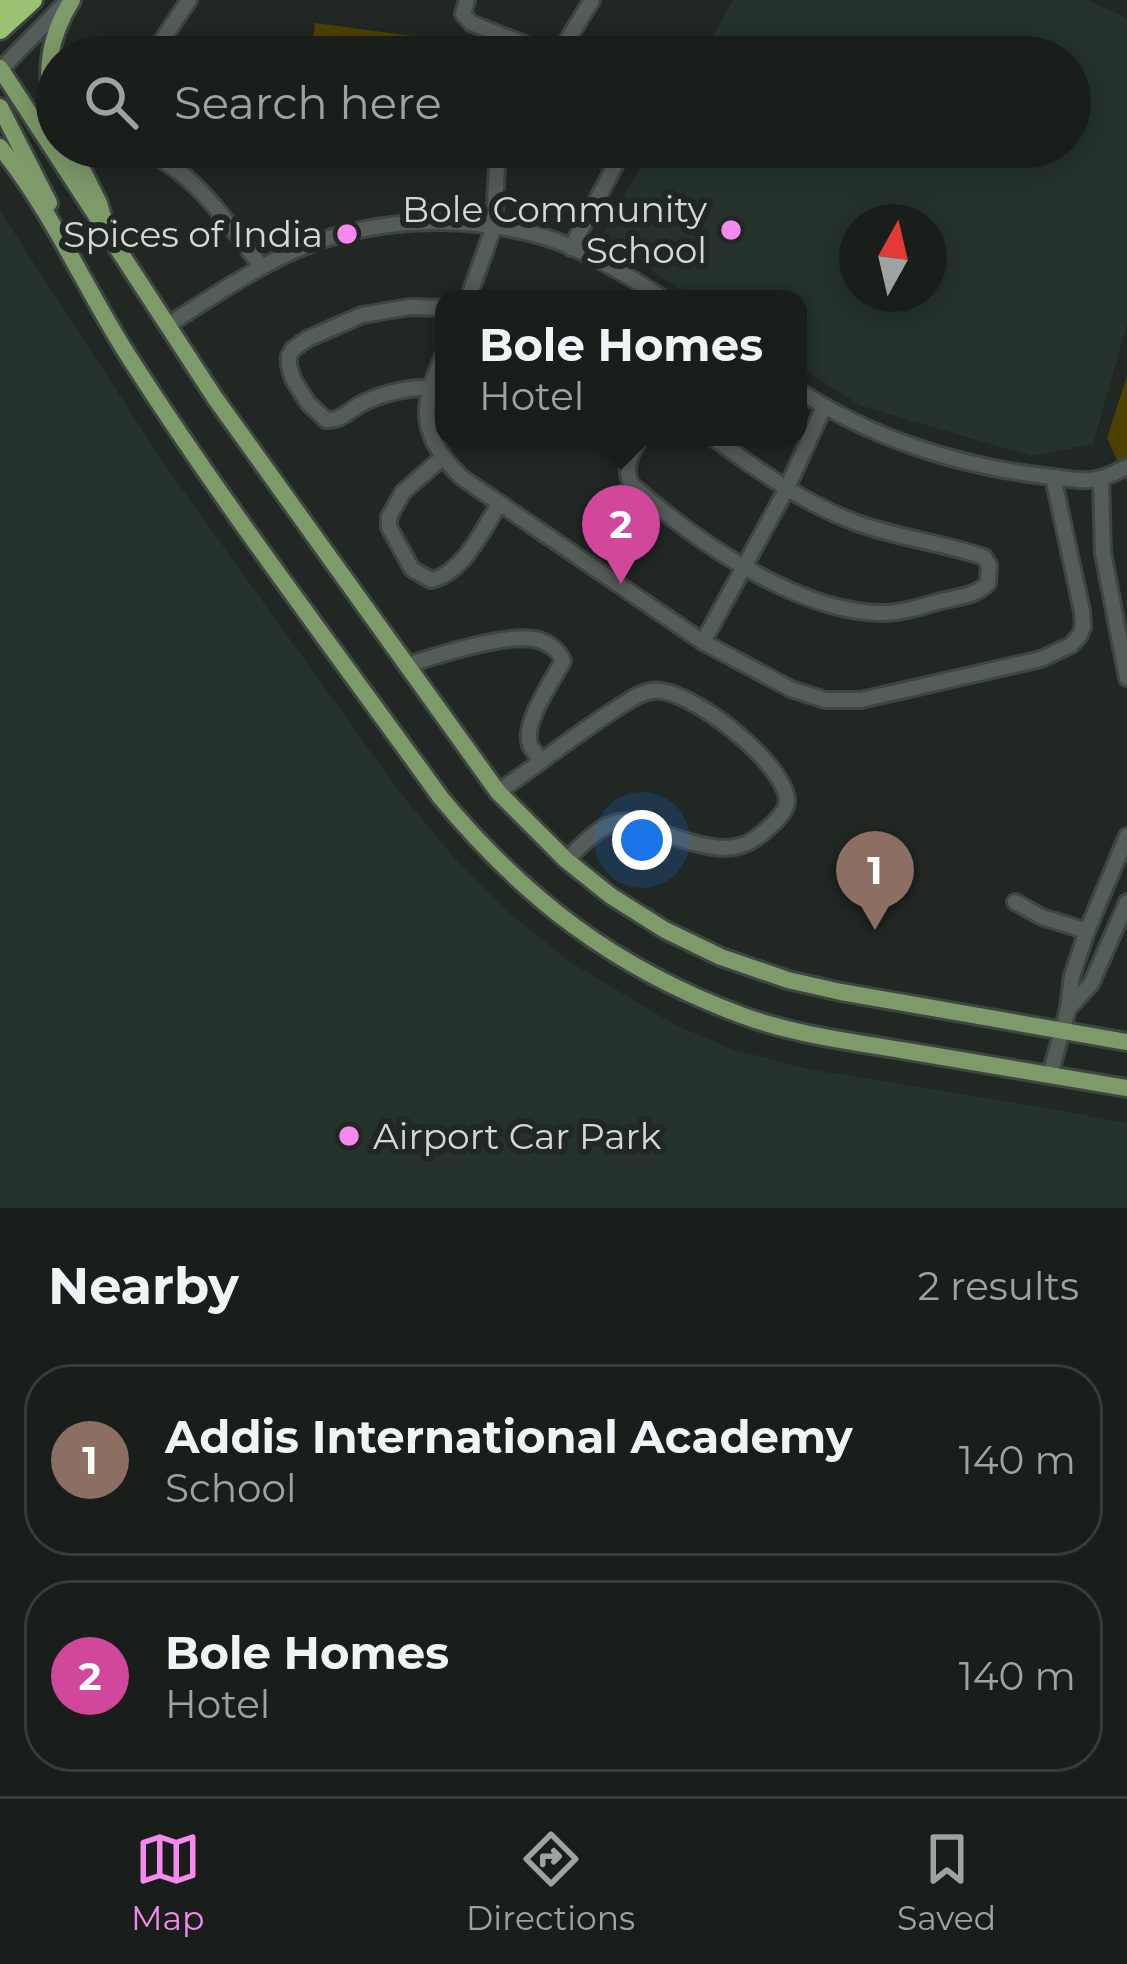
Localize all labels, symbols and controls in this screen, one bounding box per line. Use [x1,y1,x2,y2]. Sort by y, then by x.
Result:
search box [36,36,1091,168]
icon: search [78,69,144,135]
text: Search here [174,75,442,130]
place label: Bole Community School [402,187,707,272]
north arrow [839,204,947,312]
place label: Spices of India [63,212,323,256]
marker: Bole Community School [718,217,744,243]
marker: Spices of India [334,221,360,247]
popup [435,290,807,446]
text: Bole Homes [479,317,763,372]
text: Hotel [479,372,584,420]
pin: 2 [582,485,660,584]
your location [612,810,672,870]
pin: 1 [836,831,914,930]
place label: Airport Car Park [373,1114,662,1158]
marker: Airport Car Park [336,1123,362,1149]
text: Nearby [48,1255,239,1317]
text: 2 results [918,1262,1079,1310]
text: Addis International Academy [165,1409,853,1464]
text: 1 [82,1436,98,1484]
text: 140 m [959,1436,1076,1484]
text: School [165,1464,296,1512]
text: Bole Homes [165,1625,449,1680]
text: 2 [78,1652,102,1700]
text: 140 m [959,1652,1076,1700]
text: Hotel [165,1680,270,1728]
tab: Map [131,1826,204,1938]
tab: Directions [466,1826,635,1938]
tab: Saved [897,1826,996,1938]

